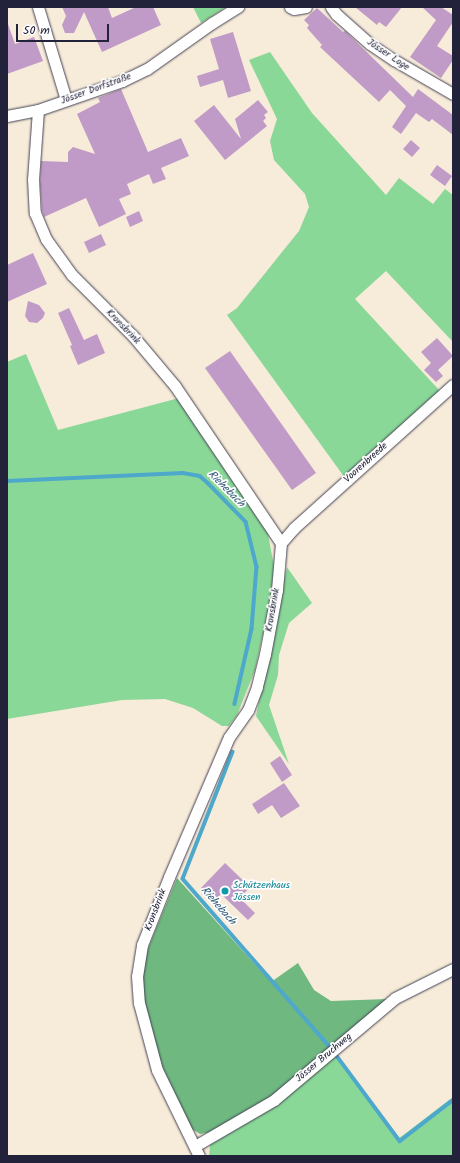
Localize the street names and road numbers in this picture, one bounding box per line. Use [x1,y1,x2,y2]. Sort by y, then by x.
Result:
street label: Jösser Loge [364,36,412,74]
street label: Jösser Dorfstraße [59,71,133,107]
street label: Kronsbrink [103,307,143,347]
street label: Voorenbreede [342,440,390,486]
street label: Kronsbrink [263,587,283,633]
street label: Kronsbrink [142,887,170,933]
street label: Jösser Bruchweg [293,1031,355,1085]

